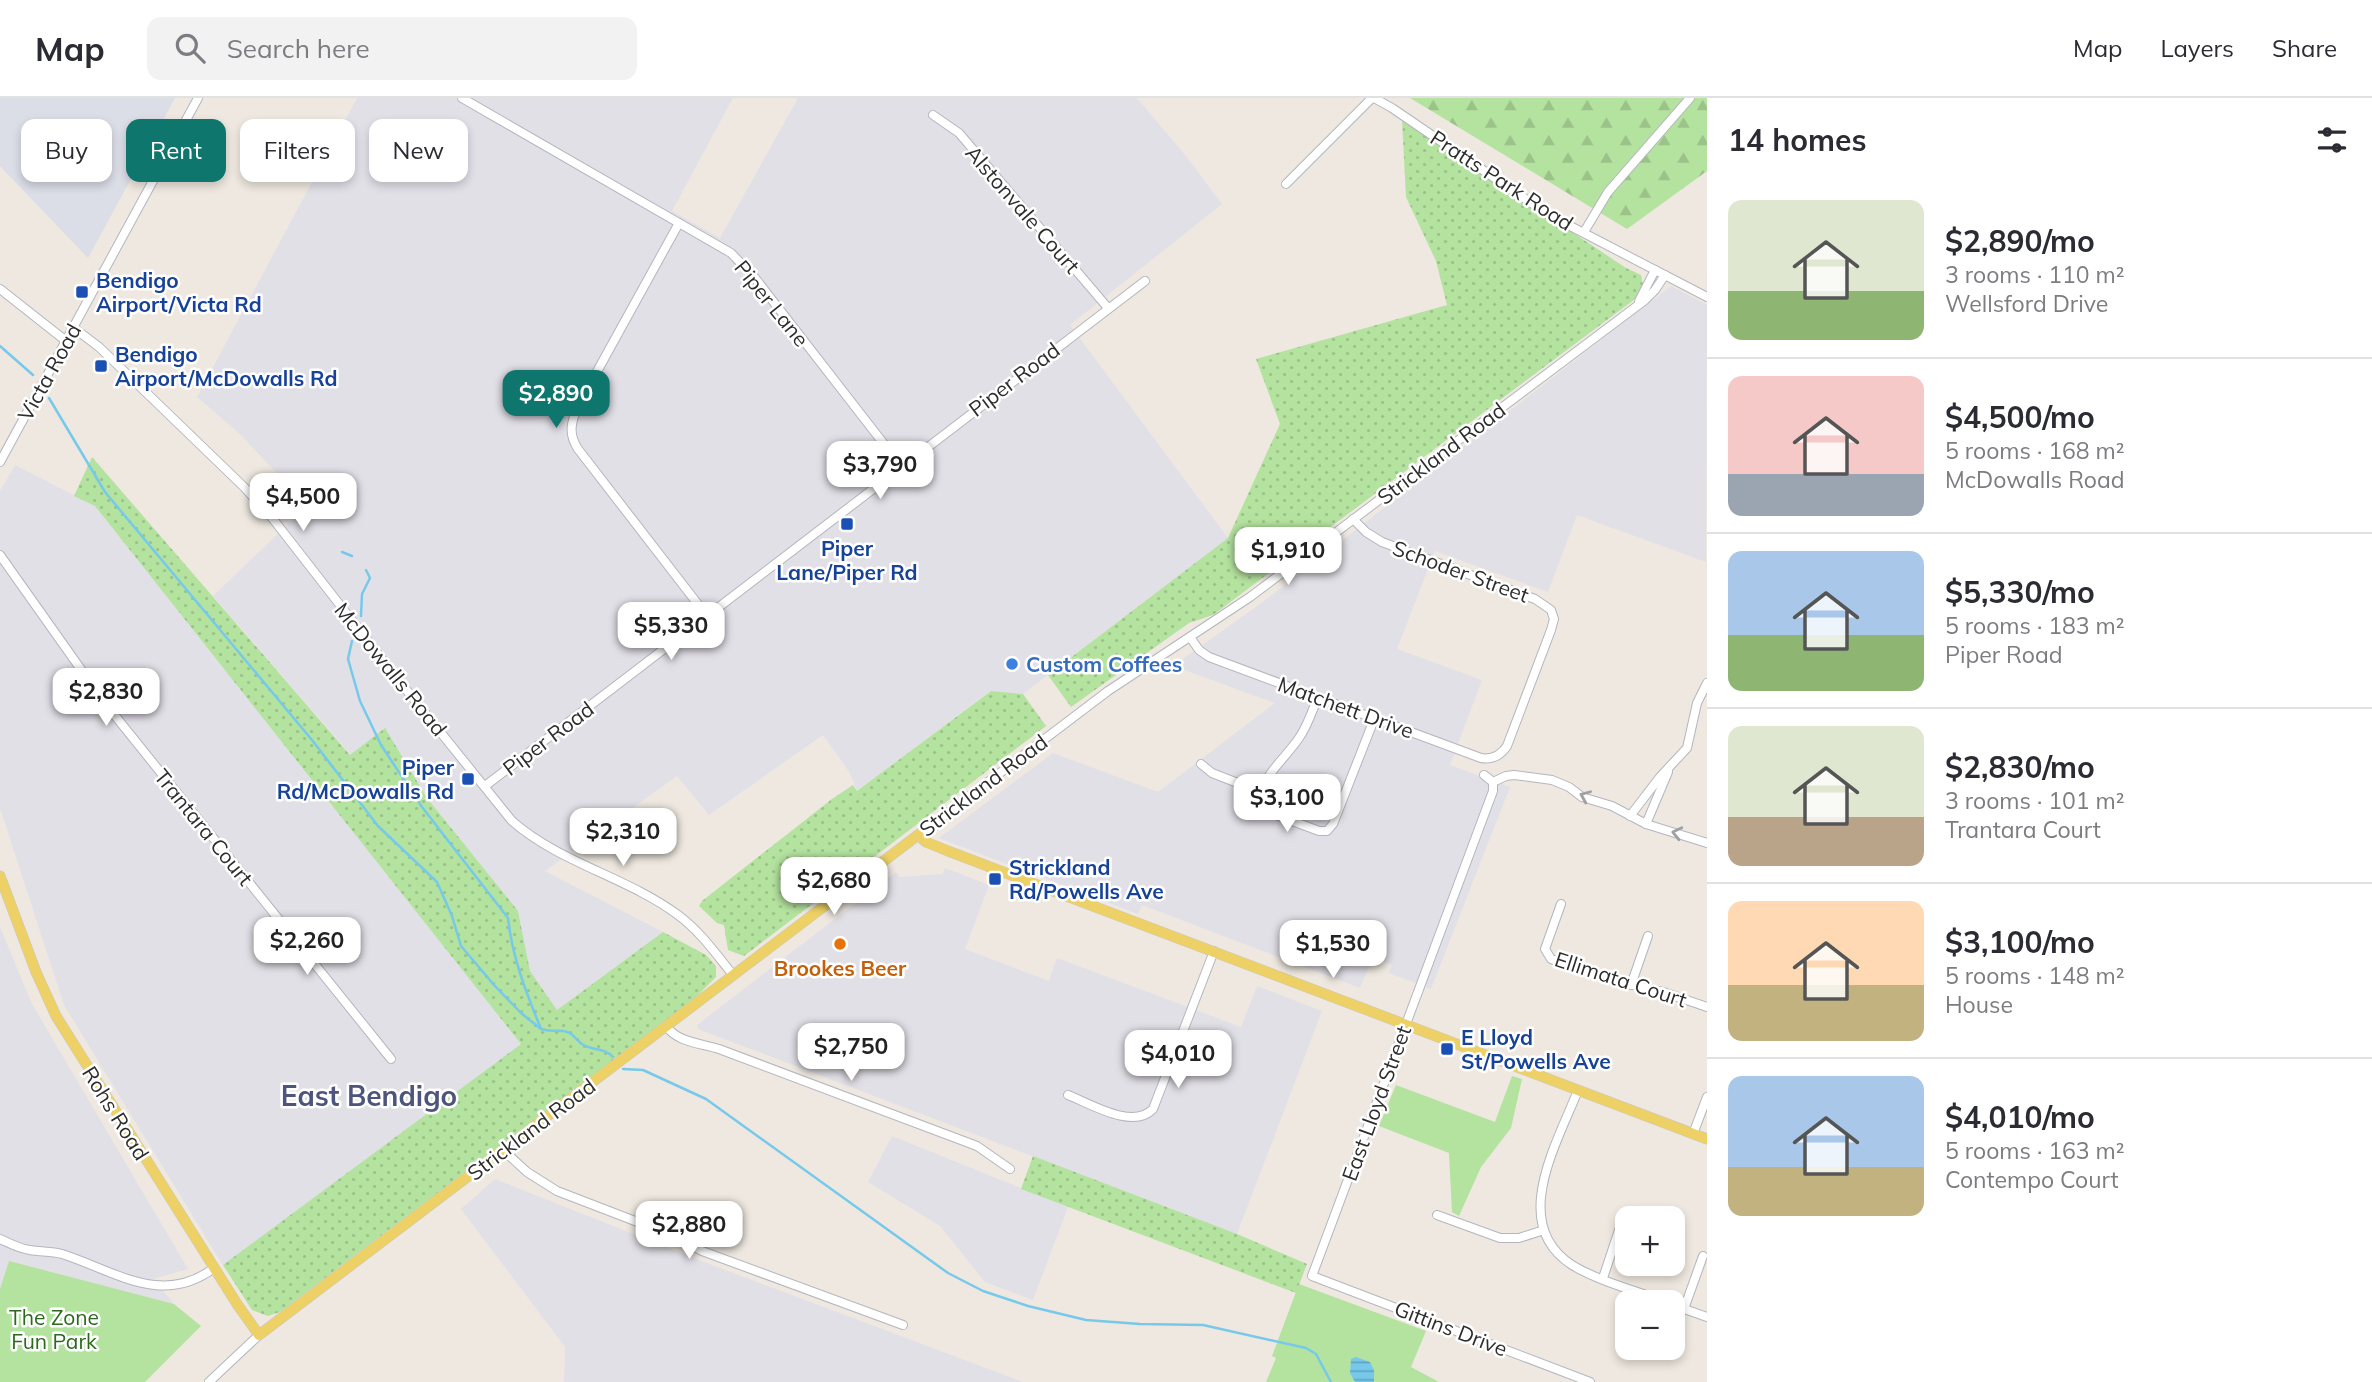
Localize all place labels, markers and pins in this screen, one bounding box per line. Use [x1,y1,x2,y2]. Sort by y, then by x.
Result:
place label: Bendigo Airport/Victa Rd [96,267,262,317]
marker: Bendigo Airport/Victa Rd [74,284,90,300]
place label: Bendigo Airport/McDowalls Rd [115,341,338,391]
marker: Bendigo Airport/McDowalls Rd [93,358,109,374]
pin: $2,890 [499,370,613,430]
pin: $3,790 [823,442,937,501]
pin: $4,500 [246,474,360,533]
marker: Piper Lane/Piper Rd [839,516,855,532]
pin: $1,910 [1231,528,1345,587]
place label: Piper Lane/Piper Rd [776,535,918,585]
pin: $5,330 [614,602,728,662]
place label: Custom Coffees [1026,651,1182,677]
marker: Custom Coffees [1004,656,1020,672]
pin: $2,830 [49,668,163,728]
place label: Piper Rd/McDowalls Rd [277,754,455,804]
marker: Piper Rd/McDowalls Rd [460,771,476,787]
pin: $3,100 [1230,774,1344,834]
pin: $2,310 [566,808,680,868]
place label: Strickland Rd/Powells Ave [1009,854,1164,904]
pin: $2,680 [777,858,891,917]
marker: Strickland Rd/Powells Ave [987,871,1003,887]
pin: $2,260 [250,918,364,977]
pin: $1,530 [1276,920,1390,980]
marker: Brookes Beer [832,936,848,952]
place label: Brookes Beer [774,955,907,981]
pin: $2,750 [794,1024,908,1083]
place label: E Lloyd St/Powells Ave [1461,1024,1611,1074]
pin: $4,010 [1121,1030,1235,1090]
marker: E Lloyd St/Powells Ave [1439,1041,1455,1057]
pin: $2,880 [632,1202,746,1261]

